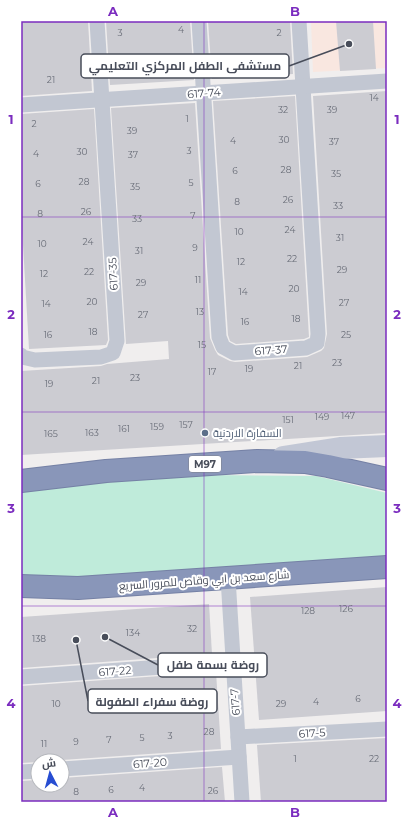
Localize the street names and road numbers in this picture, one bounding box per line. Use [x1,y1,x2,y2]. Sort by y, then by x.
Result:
street label: 617-74 [187,85,222,101]
street label: 617-35 [105,257,121,291]
street label: 617-37 [254,342,288,358]
road number: M97 [189,456,221,472]
street label: شارع سعد بن ابي وقاص للمرور السريع [118,567,290,595]
street label: 617-22 [98,663,132,679]
street label: 617-7 [227,688,243,716]
street label: 617-5 [298,725,326,741]
street label: 617-20 [132,755,168,771]

